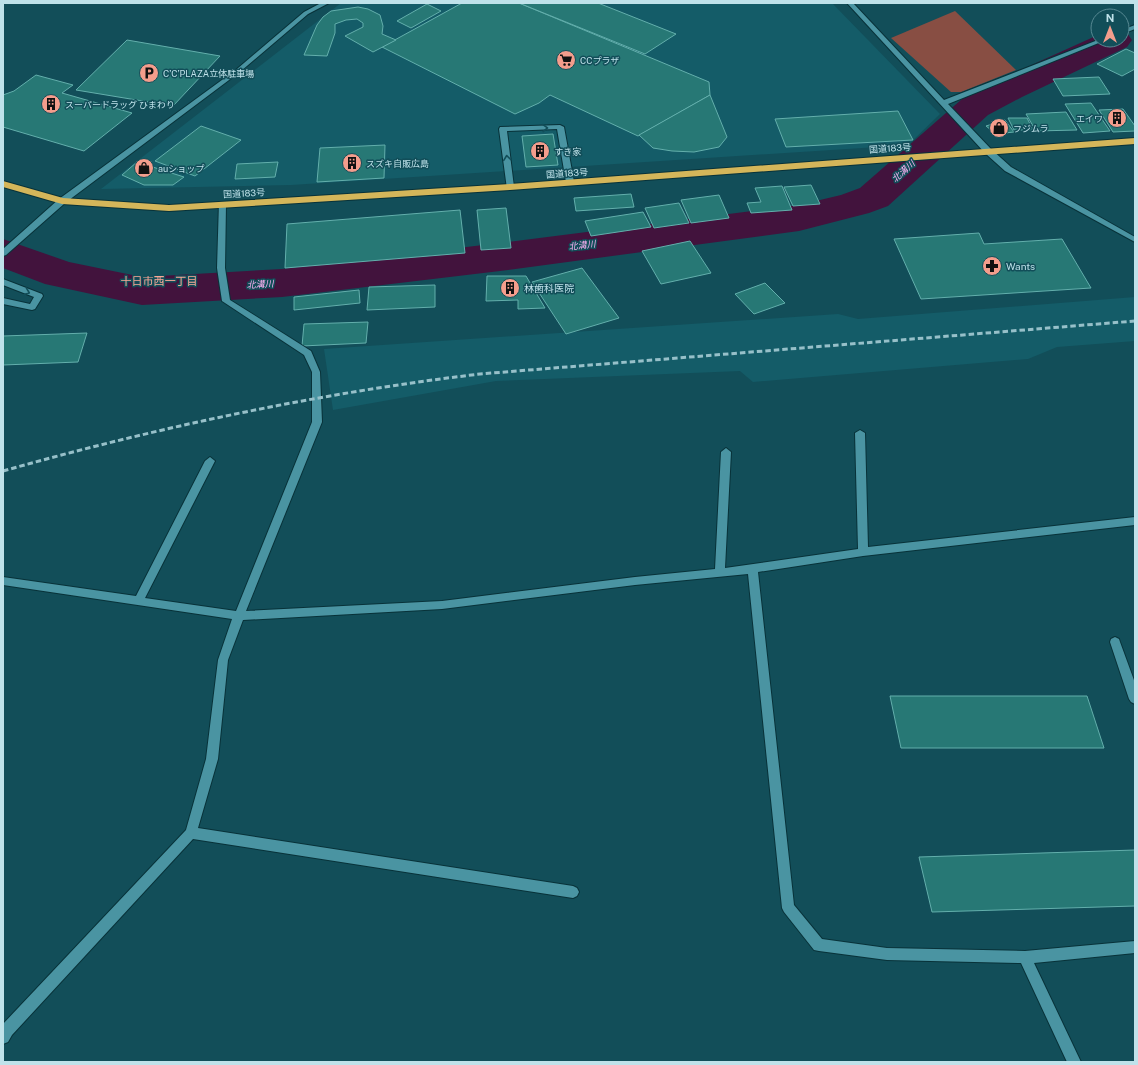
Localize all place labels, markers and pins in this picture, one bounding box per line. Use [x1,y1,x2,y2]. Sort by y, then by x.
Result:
supermarket icon: CCプラザ [555,49,577,71]
place label: CCプラザ [580,55,619,66]
parking icon: C’C’PLAZA立体駐車場 [138,62,160,84]
place label: C’C’PLAZA立体駐車場 [163,68,254,79]
building icon: スーパードラッグ ひまわり [40,93,62,115]
place label: スーパードラッグ ひまわり [65,99,175,110]
building icon: エイワ [1106,107,1128,129]
place label: エイワ [1076,113,1103,124]
shop icon: フジムラ [988,117,1010,139]
place label: フジムラ [1013,123,1049,134]
building icon: すき家 [529,140,551,162]
place label: すき家 [554,146,582,157]
building icon: スズキ自販広島 [341,152,363,174]
shop icon: auショップ [133,157,155,179]
place label: スズキ自販広島 [366,158,429,169]
place label: auショップ [158,163,204,174]
pharmacy icon: Wants [981,255,1003,277]
place label: Wants [1006,260,1035,272]
building icon: 林歯科医院 [499,277,521,299]
place label: 林歯科医院 [524,282,574,294]

